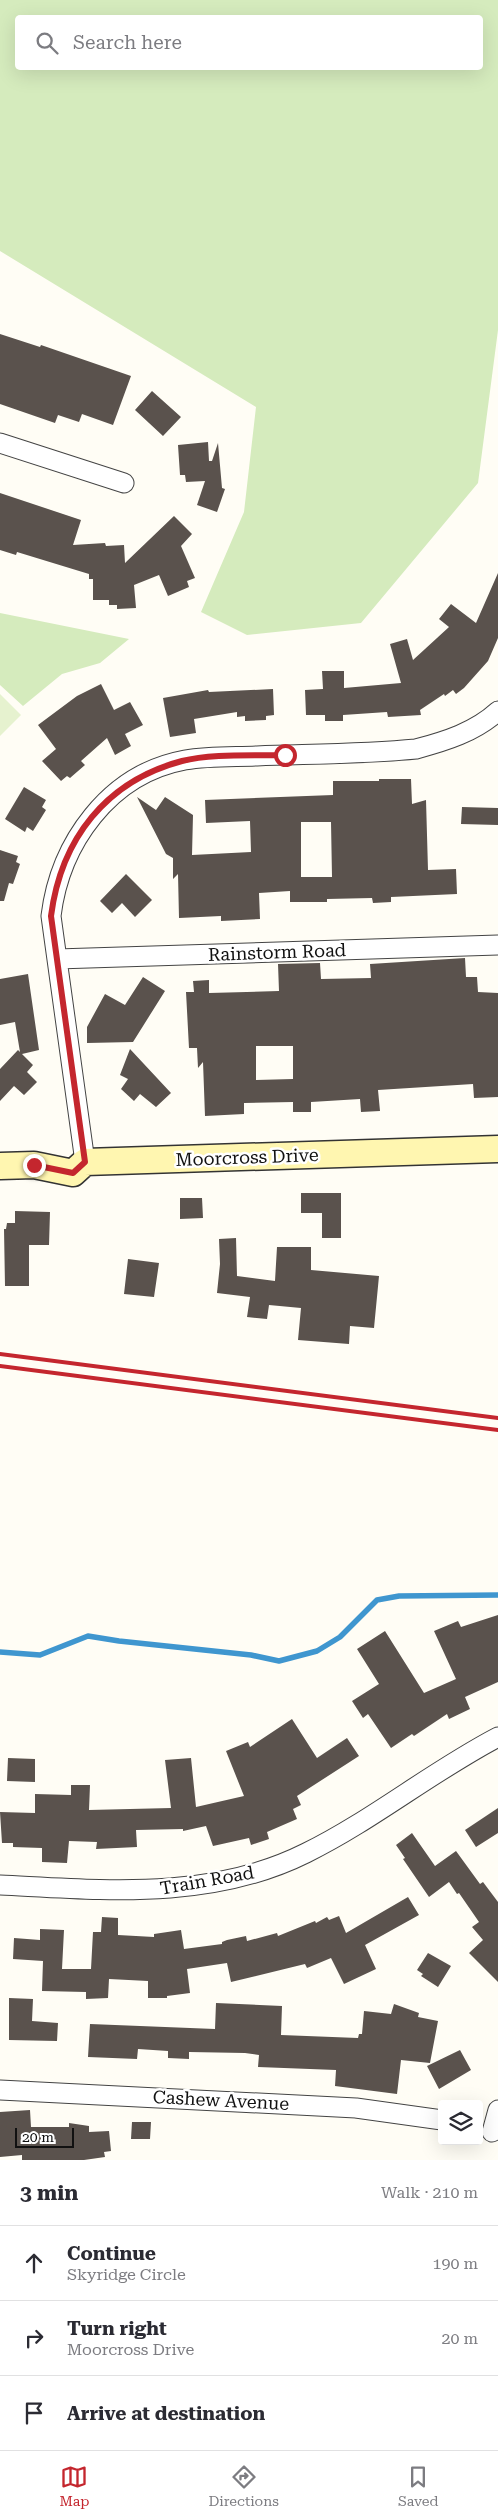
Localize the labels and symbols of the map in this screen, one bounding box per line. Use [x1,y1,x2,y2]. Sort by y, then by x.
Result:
route start [274,744,297,767]
street label: Rainstorm Road [208,939,347,965]
street label: Moorcross Drive [175,1144,319,1170]
route end [23,1154,46,1177]
street label: Train Road [158,1861,256,1899]
street label: Cashew Avenue [152,2086,290,2114]
scale bar [15,2125,74,2148]

